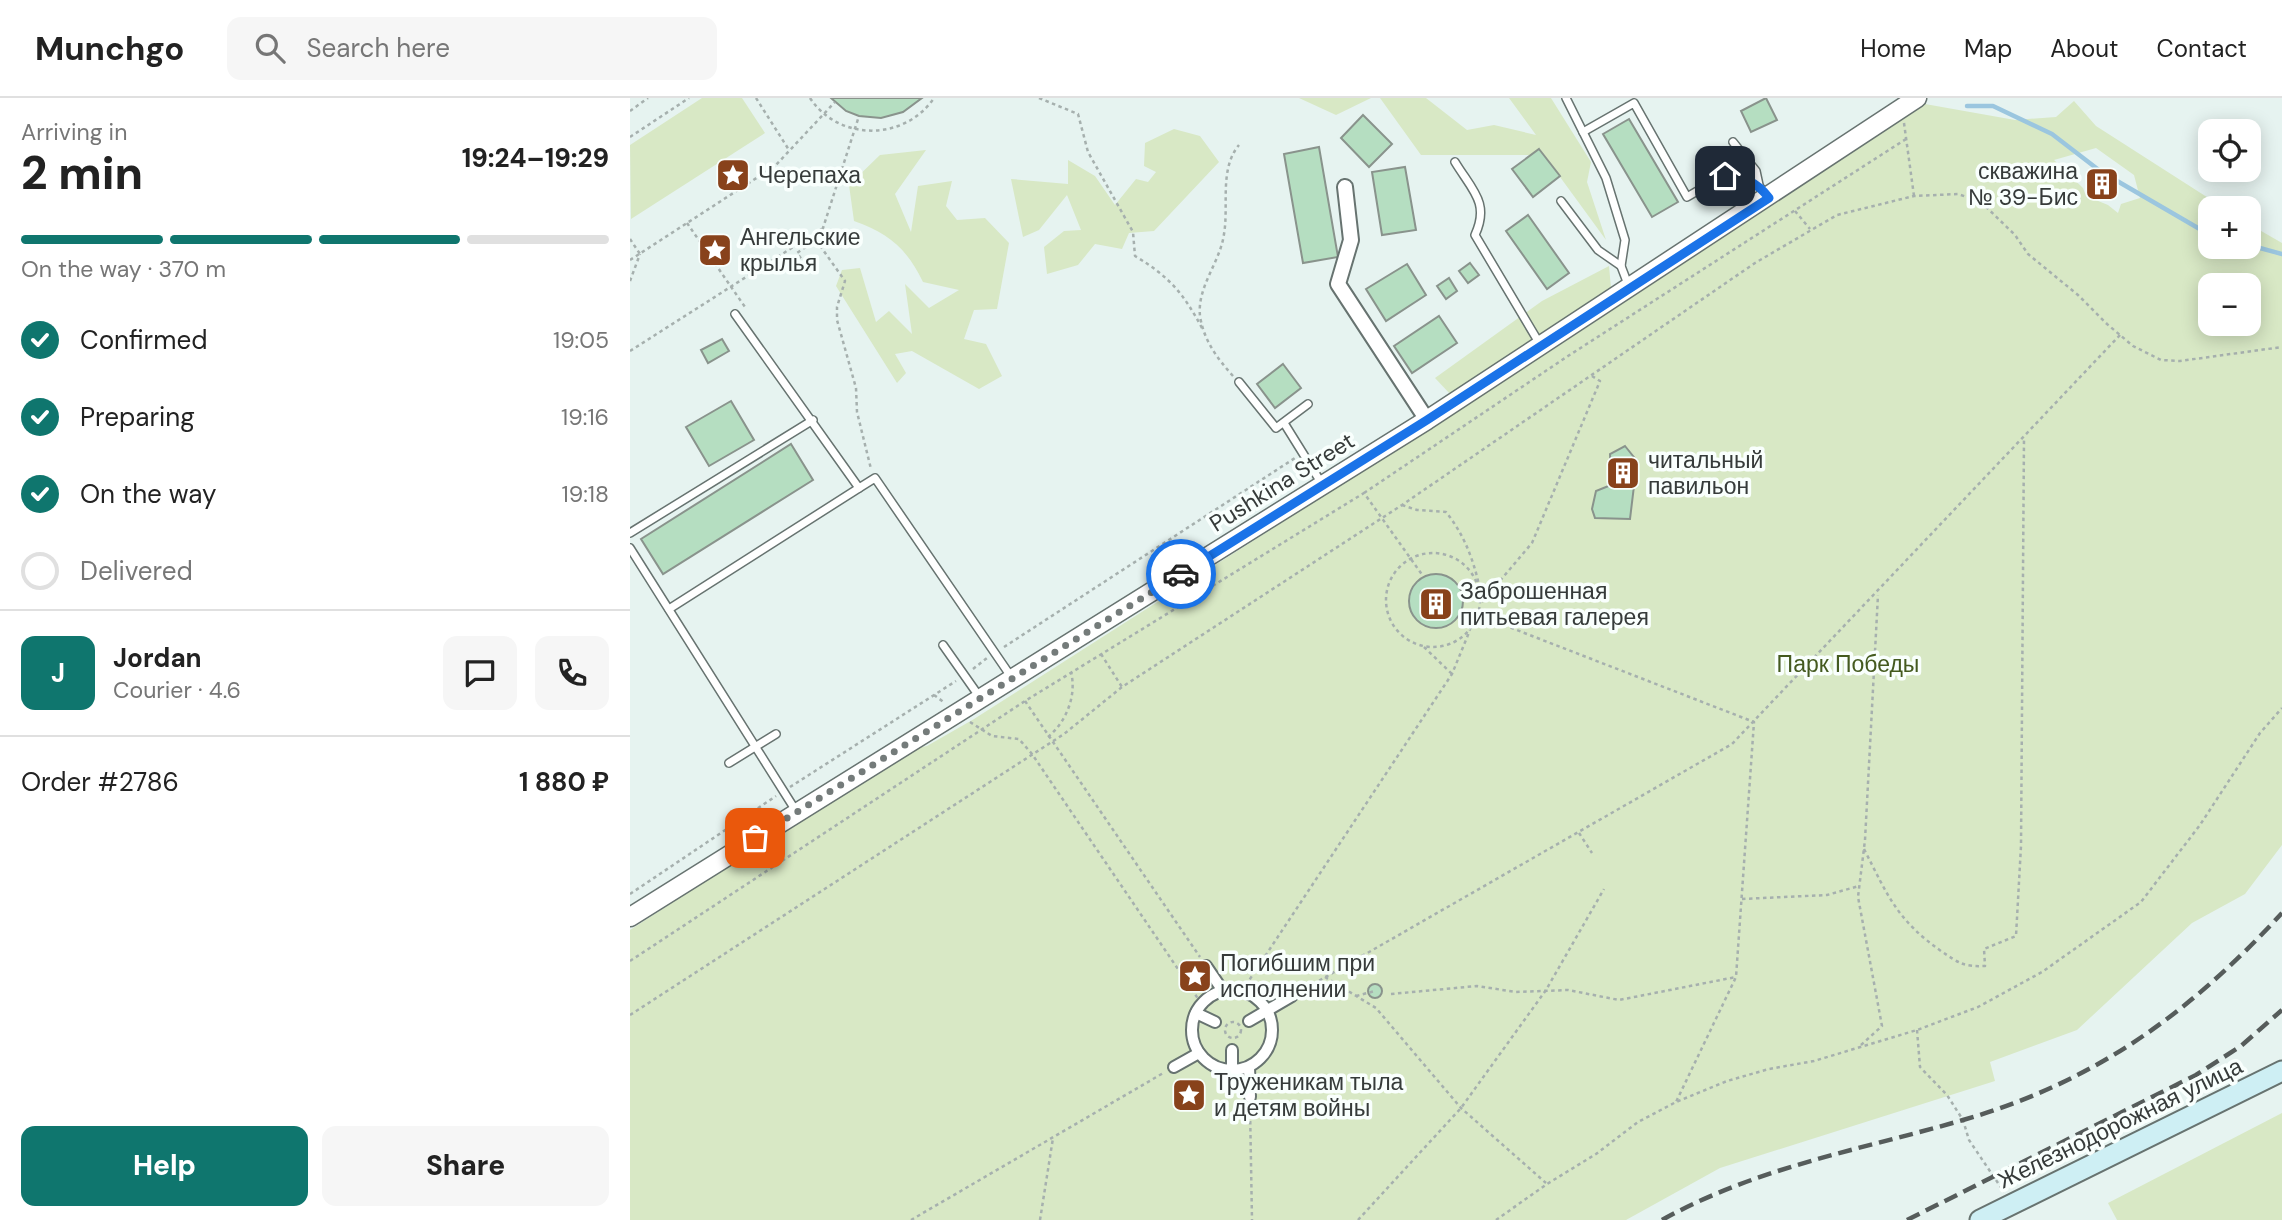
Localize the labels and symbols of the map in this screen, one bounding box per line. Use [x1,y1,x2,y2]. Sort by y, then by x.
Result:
pin [1695,146,1755,206]
place icon: Черепаха [714,156,752,194]
place label: скважина № 39-Бис [1968,156,2078,212]
place label: Черепаха [758,160,861,190]
building icon: скважина № 39-Бис [2083,165,2121,203]
place label: Ангельские крылья [740,222,861,278]
place icon: Ангельские крылья [696,231,734,269]
street label: Pushkina Street [1204,425,1360,539]
place label: читальный павильон [1648,445,1763,501]
building icon: читальный павильон [1604,454,1642,492]
courier [1146,539,1216,609]
place label: Заброшенная питьевая галерея [1460,576,1649,632]
building icon: Заброшенная питьевая галерея [1417,585,1455,623]
park label: Парк Победы [1777,649,1919,679]
pin [725,808,785,868]
place label: Погибшим при исполнении [1220,948,1375,1004]
place icon: Погибшим при исполнении [1176,957,1214,995]
street label: Железнодорожная улица [1993,1051,2247,1195]
place label: Труженикам тыла и детям войны [1214,1067,1404,1123]
place icon: Труженикам тыла и детям войны [1170,1076,1208,1114]

